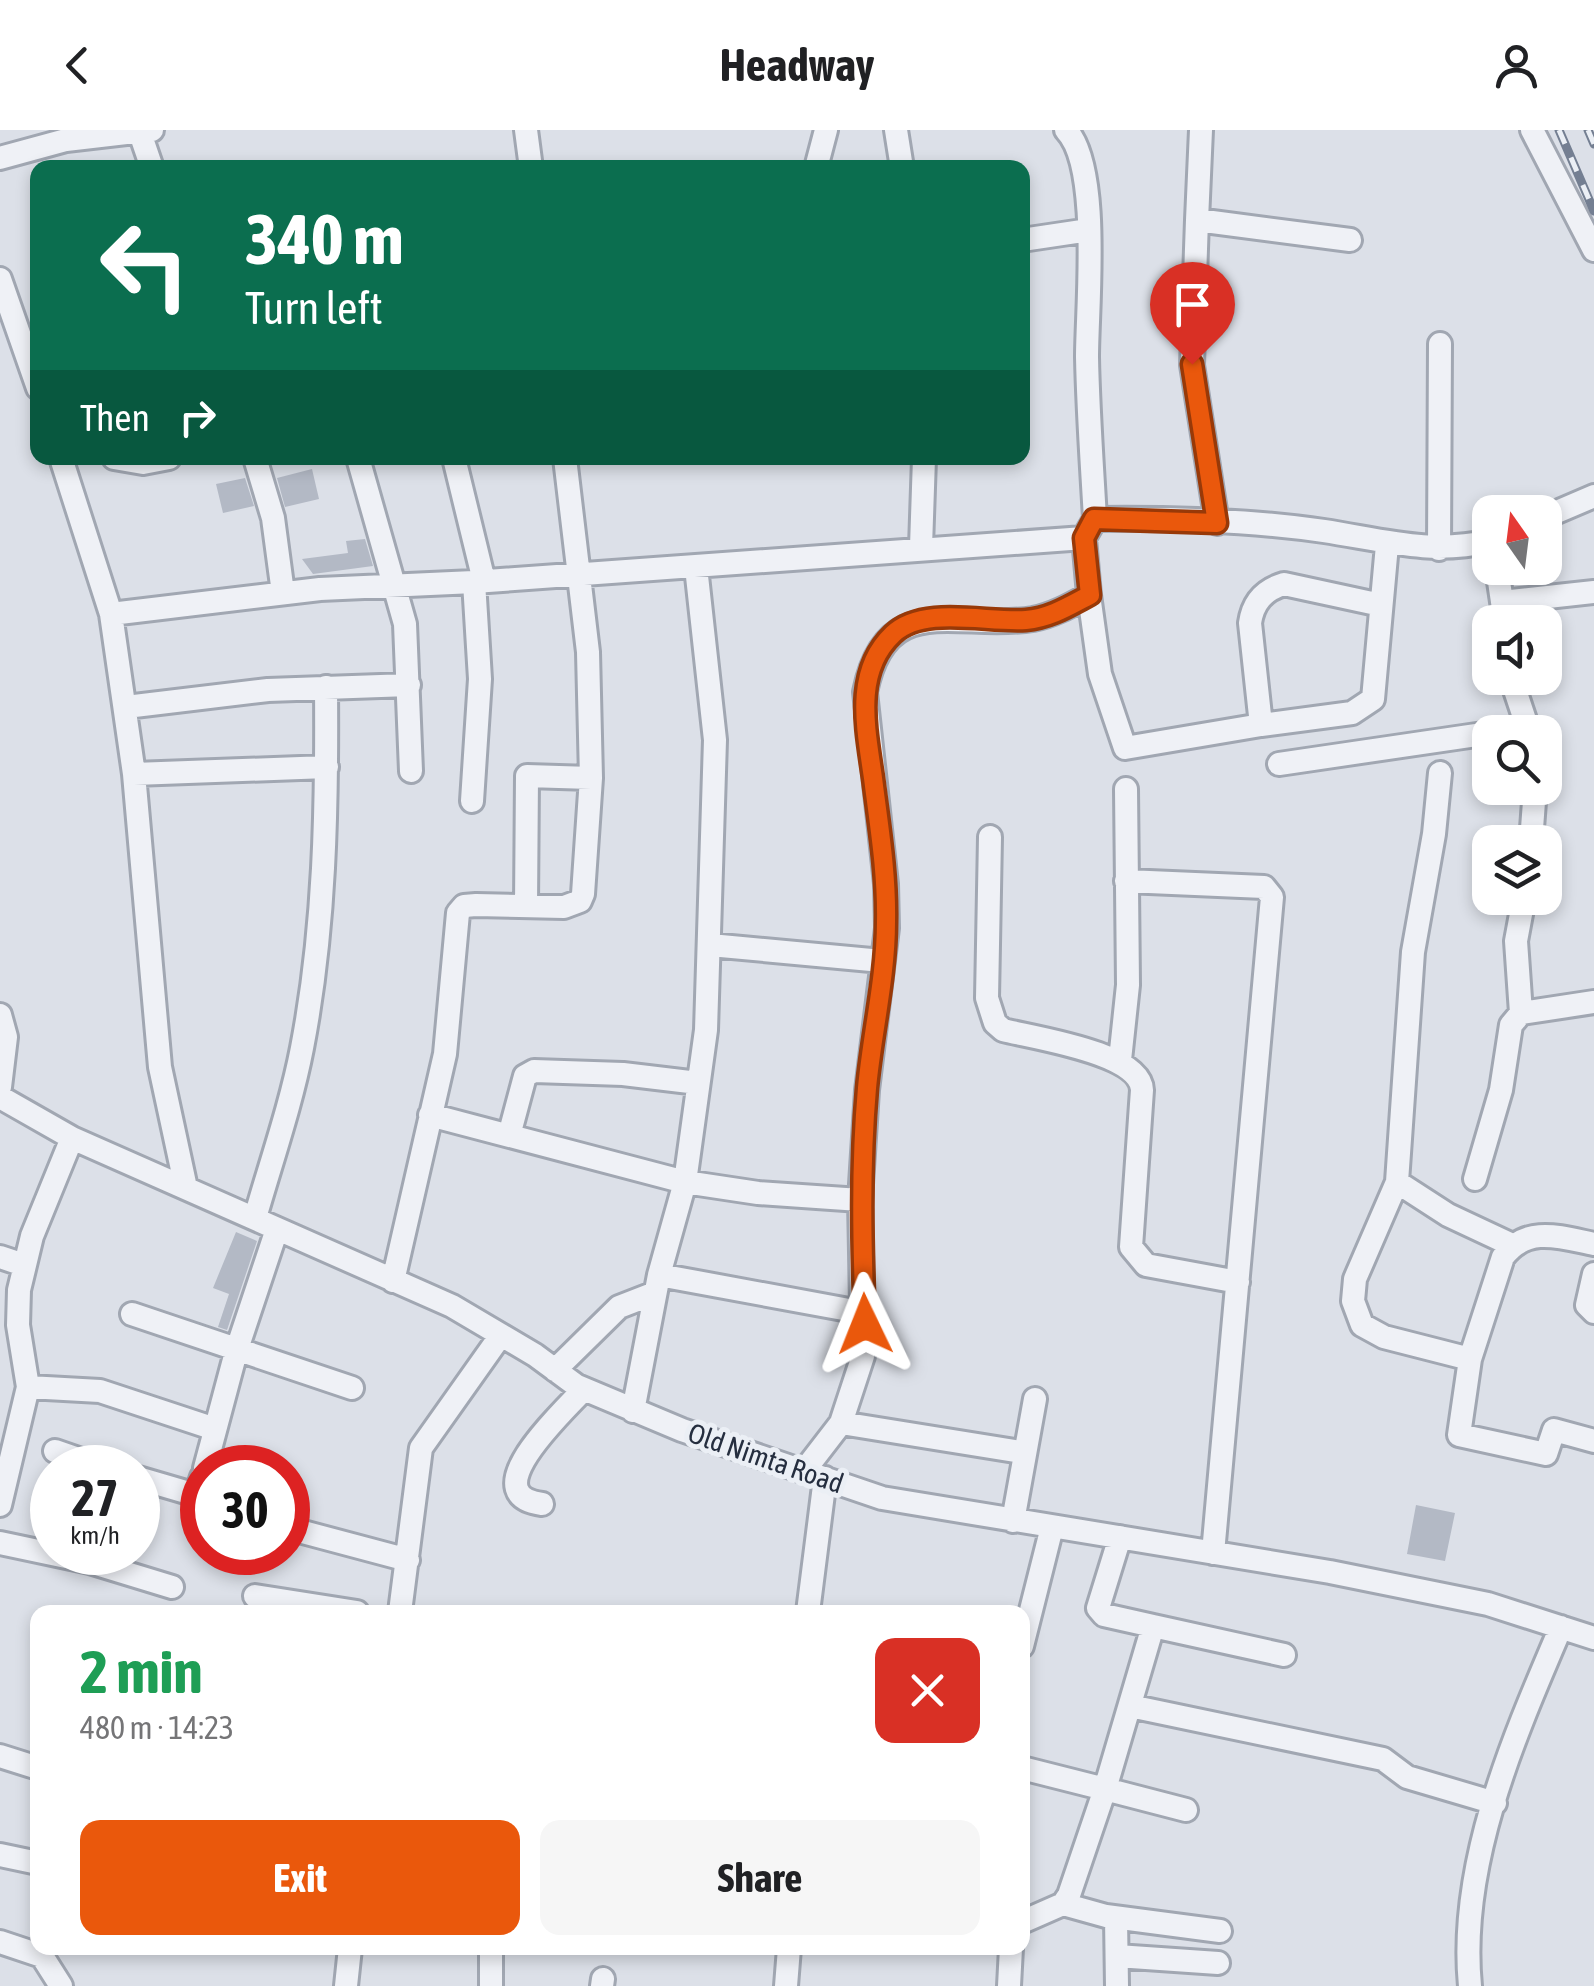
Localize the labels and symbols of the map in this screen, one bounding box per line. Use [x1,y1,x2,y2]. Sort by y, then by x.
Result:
pin [1150,262,1235,365]
north arrow [1472,495,1562,585]
position arrow [813,1272,917,1376]
street label: Old Nimta Road [684,1416,848,1500]
speed limit sign: 30 [180,1445,310,1575]

